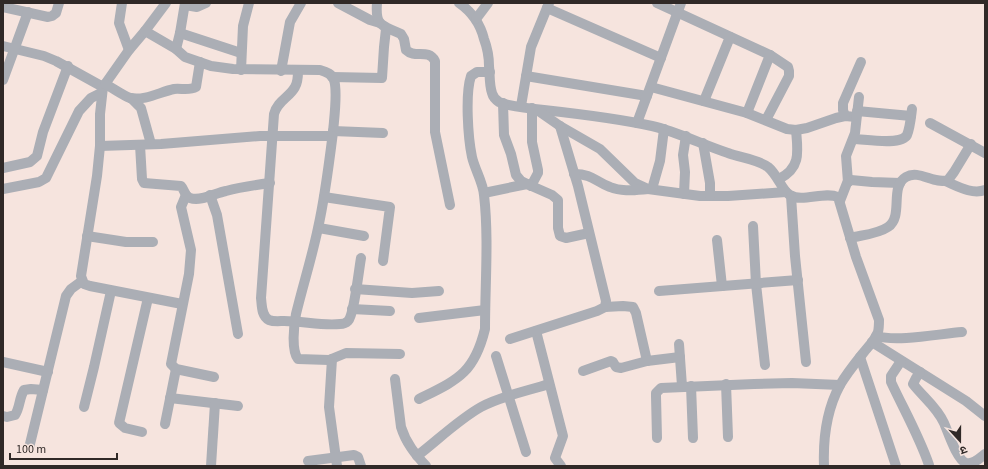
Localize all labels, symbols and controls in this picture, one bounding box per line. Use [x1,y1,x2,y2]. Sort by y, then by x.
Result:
north arrow [940,421,980,461]
scale bar [10,435,117,461]
text: 100 m [16,441,46,458]
text: उ [957,442,969,458]

